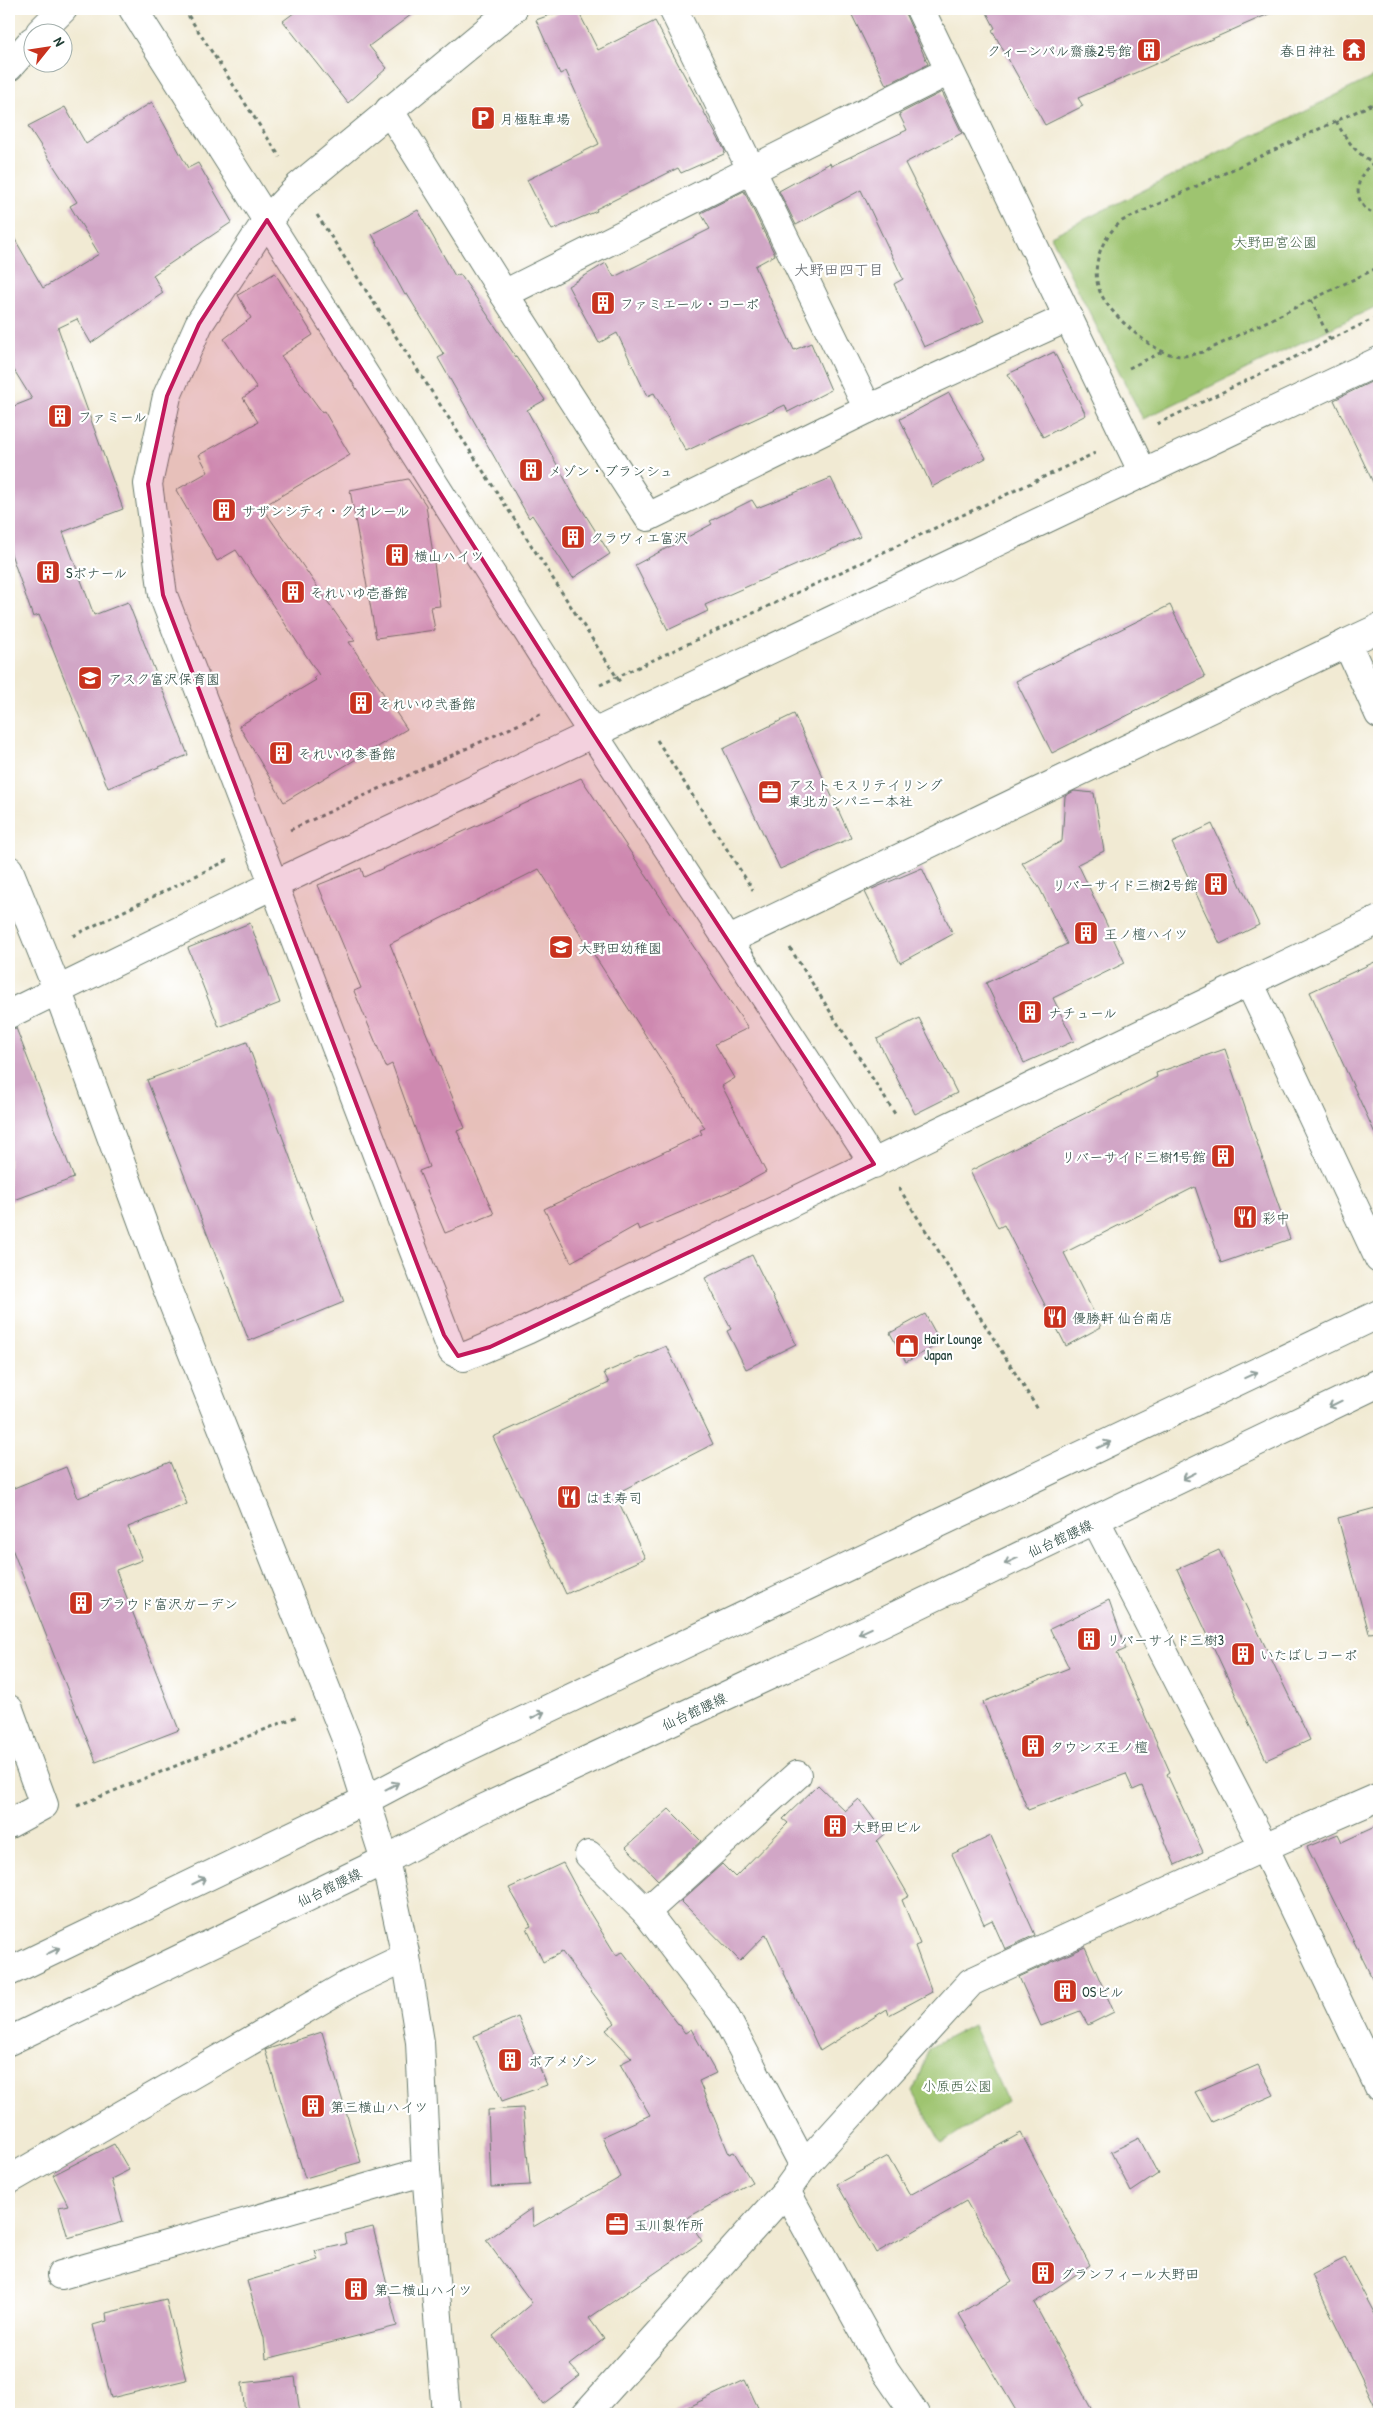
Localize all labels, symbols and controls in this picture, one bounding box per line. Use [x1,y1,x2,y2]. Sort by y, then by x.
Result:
north arrow [22,22,72,72]
text: N [50,33,70,50]
building icon: クィーンパル齋藤2号館 [1136,37,1162,63]
temple icon: 春日神社 [1341,37,1367,63]
place label: クィーンパル齋藤2号館 [987,41,1132,60]
place label: 春日神社 [1280,41,1336,60]
parking icon: 月極駐車場 [470,105,496,131]
place label: 月極駐車場 [500,109,570,128]
park label: 大野田宮公園 [1233,232,1317,251]
district label: 大野田四丁目 [794,259,884,280]
building icon: ファミエール・コーポ [590,290,616,316]
place label: ファミエール・コーポ [620,294,759,313]
building icon: ファミール [47,403,73,429]
place label: ファミール [78,407,147,426]
building icon: メゾン・ブランシュ [518,457,544,483]
place label: メゾン・ブランシュ [548,461,673,480]
building icon: サザンシティ・クオレール [211,497,237,523]
place label: サザンシティ・クオレール [242,501,410,520]
building icon: クラヴィエ富沢 [560,524,586,550]
place label: クラヴィエ富沢 [590,528,688,547]
building icon: 横山ハイツ [384,542,410,568]
place label: 横山ハイツ [414,546,484,565]
building icon: Sボナール [35,559,61,585]
place label: Sボナール [66,563,128,582]
building icon: それいゆ壱番館 [280,579,306,605]
place label: それいゆ壱番館 [310,583,408,602]
school or university icon: アスク富沢保育園 [77,665,103,691]
place label: アスク富沢保育園 [108,669,220,688]
building icon: それいゆ弐番館 [348,690,374,716]
place label: それいゆ弐番館 [378,694,476,713]
building icon: それいゆ参番館 [268,740,294,766]
place label: それいゆ参番館 [298,744,396,763]
place label: アストモスリテイリング 東北カンパニー本社 [788,775,943,810]
office icon: アストモスリテイリング 東北カンパニー本社 [757,779,783,805]
building icon: リバーサイド三樹2号館 [1203,871,1229,897]
place label: リバーサイド三樹2号館 [1052,875,1198,894]
building icon: 王ノ檀ハイツ [1073,920,1099,946]
place label: 王ノ檀ハイツ [1104,924,1188,943]
school or university icon: 大野田幼稚園 [548,934,574,960]
place label: 大野田幼稚園 [578,938,662,957]
building icon: ナチュール [1017,999,1043,1025]
place label: ナチュール [1048,1003,1117,1022]
building icon: リバーサイド三樹1号館 [1210,1143,1236,1169]
place label: リバーサイド三樹1号館 [1061,1147,1206,1166]
restaurant icon: 彩中 [1232,1204,1258,1230]
place label: 彩中 [1262,1208,1290,1227]
restaurant icon: 優勝軒 仙台南店 [1042,1304,1068,1330]
place label: 優勝軒 仙台南店 [1072,1308,1173,1327]
place label: Hair Lounge Japan [924,1329,983,1365]
shop icon: Hair Lounge Japan [894,1333,920,1359]
one-way arrow [1243,1370,1258,1379]
one-way arrow [1328,1400,1343,1410]
one-way arrow [1097,1439,1112,1449]
one-way arrow [1182,1471,1197,1481]
restaurant icon: はま寿司 [556,1484,582,1510]
place label: はま寿司 [586,1488,642,1507]
street label: 仙台館腰線 [1024,1515,1096,1561]
one-way arrow [1004,1557,1019,1567]
building icon: プラウド富沢ガーデン [68,1590,94,1616]
place label: プラウド富沢ガーデン [98,1594,238,1613]
building icon: リバーサイド三樹3 [1076,1626,1102,1652]
one-way arrow [858,1627,873,1636]
place label: リバーサイド三樹3 [1106,1630,1224,1649]
building icon: いたばしコーポ [1230,1641,1256,1667]
place label: いたばしコーポ [1260,1645,1357,1664]
street label: 仙台館腰線 [658,1688,730,1734]
one-way arrow [530,1709,545,1719]
building icon: タウンズ王ノ檀 [1020,1733,1046,1759]
place label: タウンズ王ノ檀 [1050,1737,1148,1756]
one-way arrow [385,1781,400,1791]
building icon: 大野田ビル [822,1813,848,1839]
place label: 大野田ビル [852,1817,922,1836]
street label: 仙台館腰線 [293,1863,365,1911]
one-way arrow [191,1875,206,1885]
one-way arrow [45,1946,60,1955]
building icon: OSビル [1052,1978,1078,2004]
place label: OSビル [1082,1982,1124,2001]
building icon: ボアメゾン [497,2047,523,2073]
place label: ボアメゾン [528,2051,597,2070]
park label: 小原西公園 [922,2076,992,2095]
building icon: 第三横山ハイツ [300,2093,326,2119]
place label: 第三横山ハイツ [330,2097,428,2116]
office icon: 玉川製作所 [604,2211,630,2237]
place label: 玉川製作所 [634,2215,704,2234]
building icon: グランフィール大野田 [1030,2260,1056,2286]
place label: グランフィール大野田 [1060,2264,1199,2283]
building icon: 第二横山ハイツ [343,2276,369,2302]
place label: 第二横山ハイツ [374,2280,472,2299]

